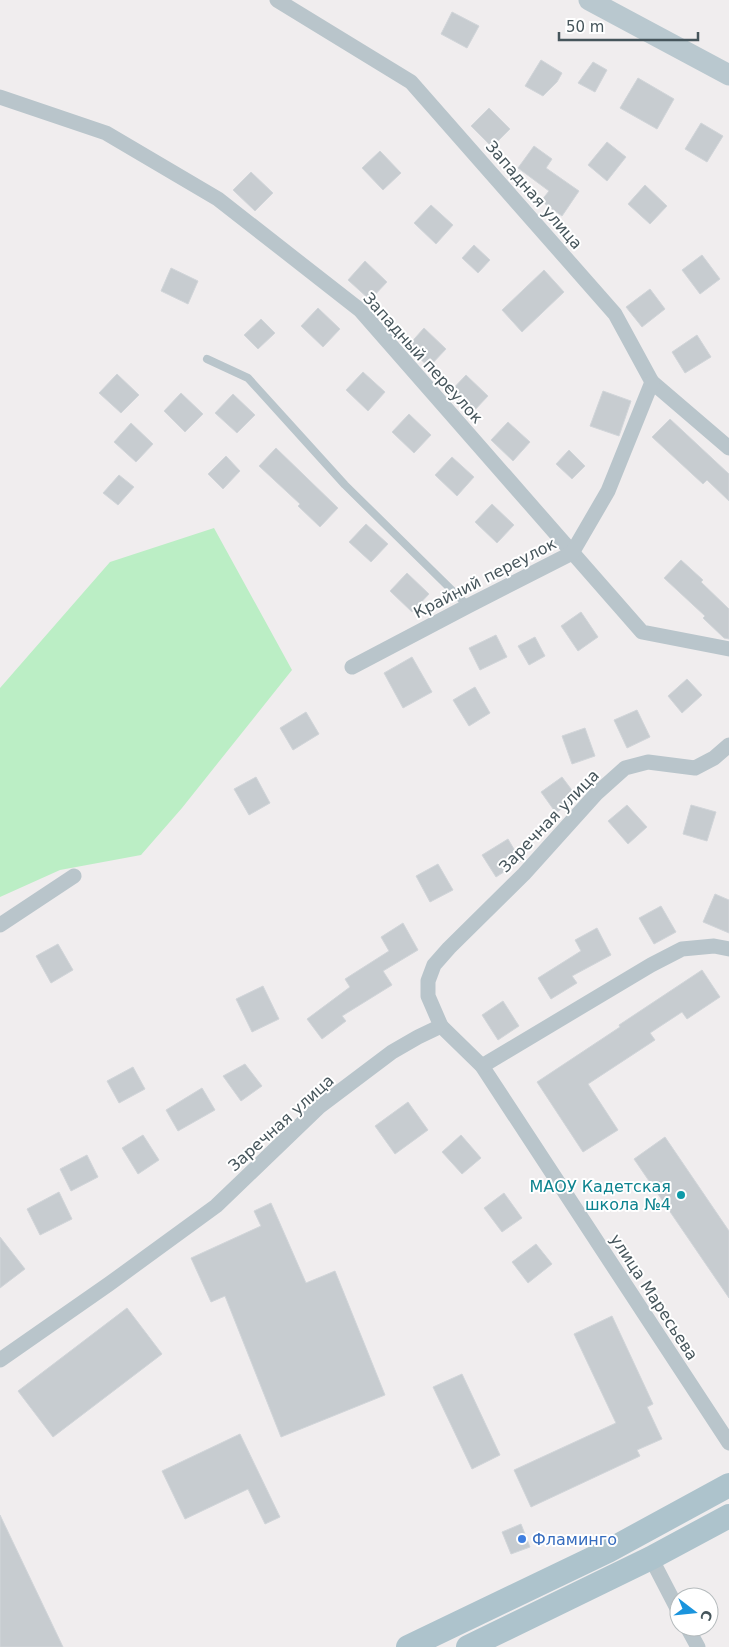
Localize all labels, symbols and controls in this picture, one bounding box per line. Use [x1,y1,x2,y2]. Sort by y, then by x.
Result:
scale bar [559,10,698,42]
text: 50 m [566,18,604,36]
street label: Западная улица [482,137,586,253]
street label: Западный переулок [359,289,487,428]
street label: Крайний переулок [411,534,560,622]
street label: Заречная улица [495,766,603,876]
street label: Заречная улица [224,1071,338,1175]
place label: МАОУ Кадетская школа №4 [530,1177,671,1214]
marker: МАОУ Кадетская школа №4 [675,1189,687,1201]
street label: улица Маресьева [606,1230,702,1364]
place label: Фламинго [532,1530,617,1549]
marker: Фламинго [516,1533,528,1545]
north arrow [669,1587,719,1637]
text: С [697,1608,716,1623]

